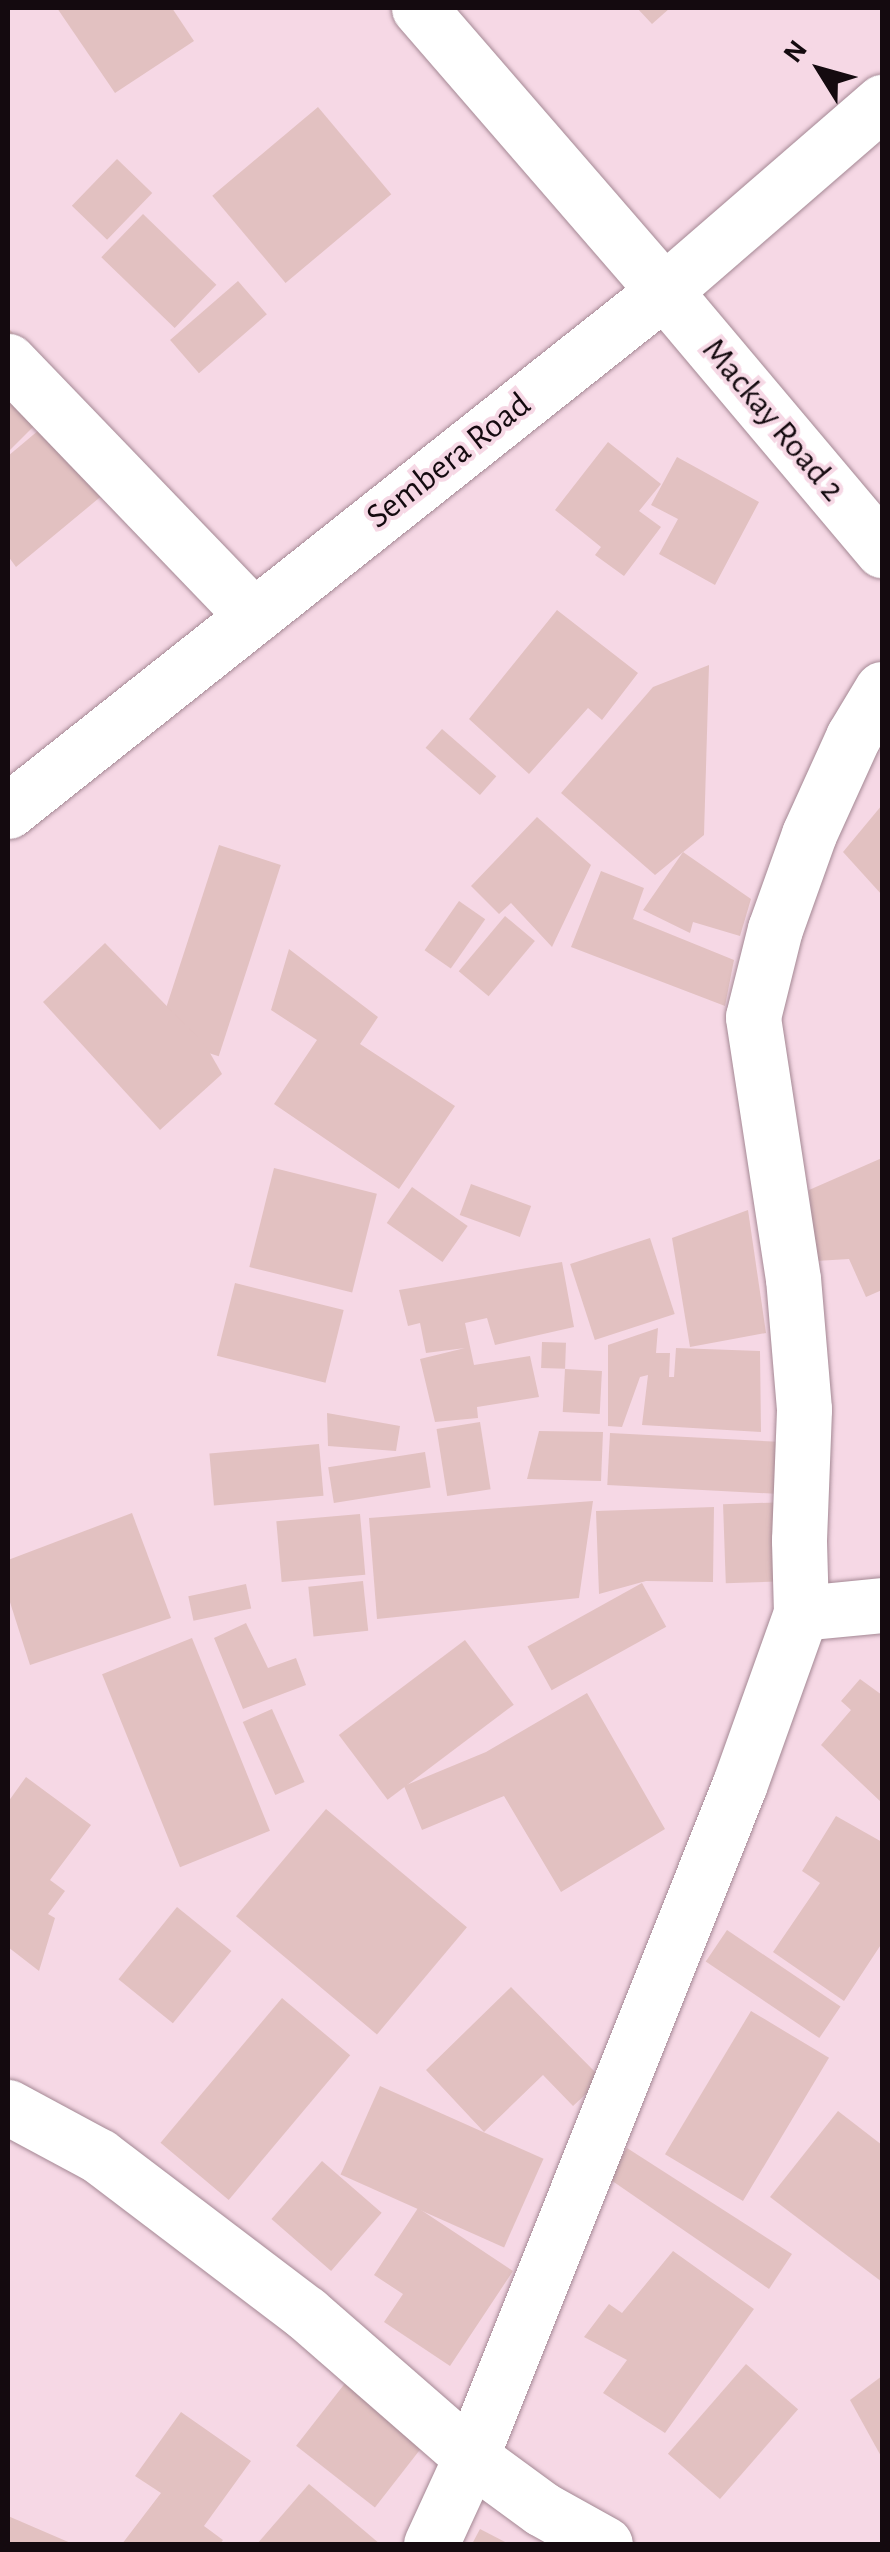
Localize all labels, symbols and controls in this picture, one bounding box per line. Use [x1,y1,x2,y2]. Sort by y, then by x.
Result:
north arrow [770,20,870,120]
text: N [779,36,813,68]
street label: Mackay Road 2 [693,330,853,510]
street label: Sembera Road [359,384,539,538]

